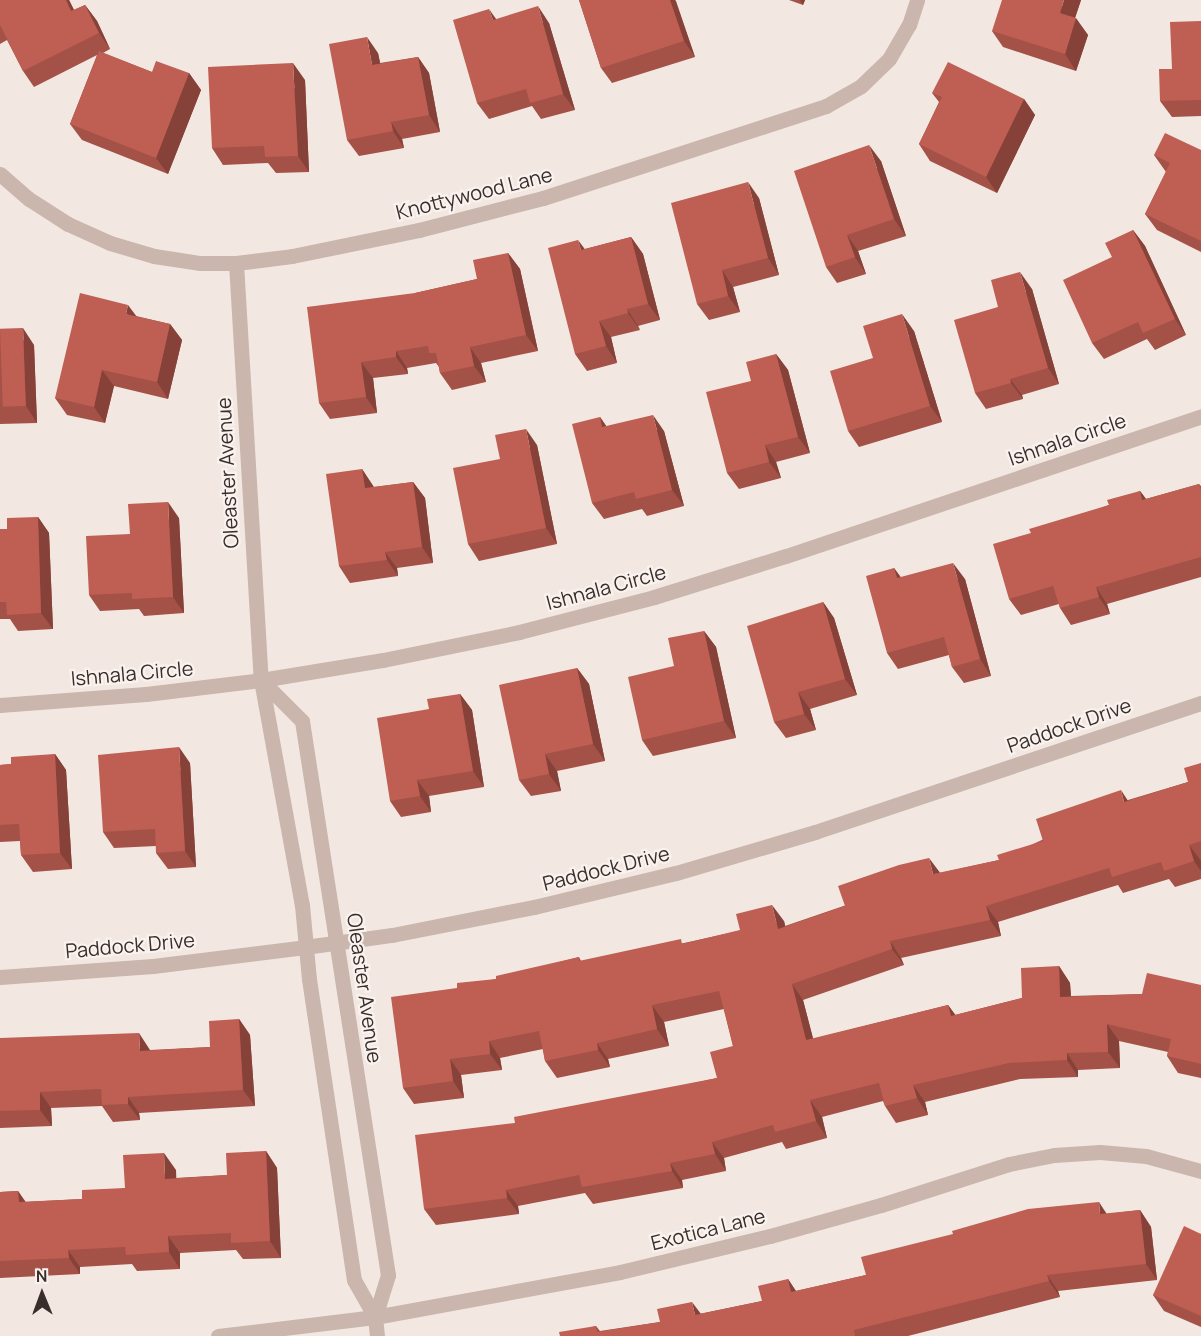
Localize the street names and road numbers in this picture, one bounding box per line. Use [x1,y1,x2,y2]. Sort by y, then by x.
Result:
street label: Knottywood Lane [393,162,555,224]
street label: Oleaster Avenue [211,397,243,549]
street label: Ishnala Circle [1005,408,1129,470]
street label: Ishnala Circle [544,559,668,615]
street label: Ishnala Circle [70,656,194,690]
street label: Paddock Drive [1004,692,1134,758]
street label: Paddock Drive [540,841,672,895]
street label: Oleaster Avenue [343,911,387,1065]
street label: Paddock Drive [64,927,196,963]
street label: Exotica Lane [648,1203,768,1255]

